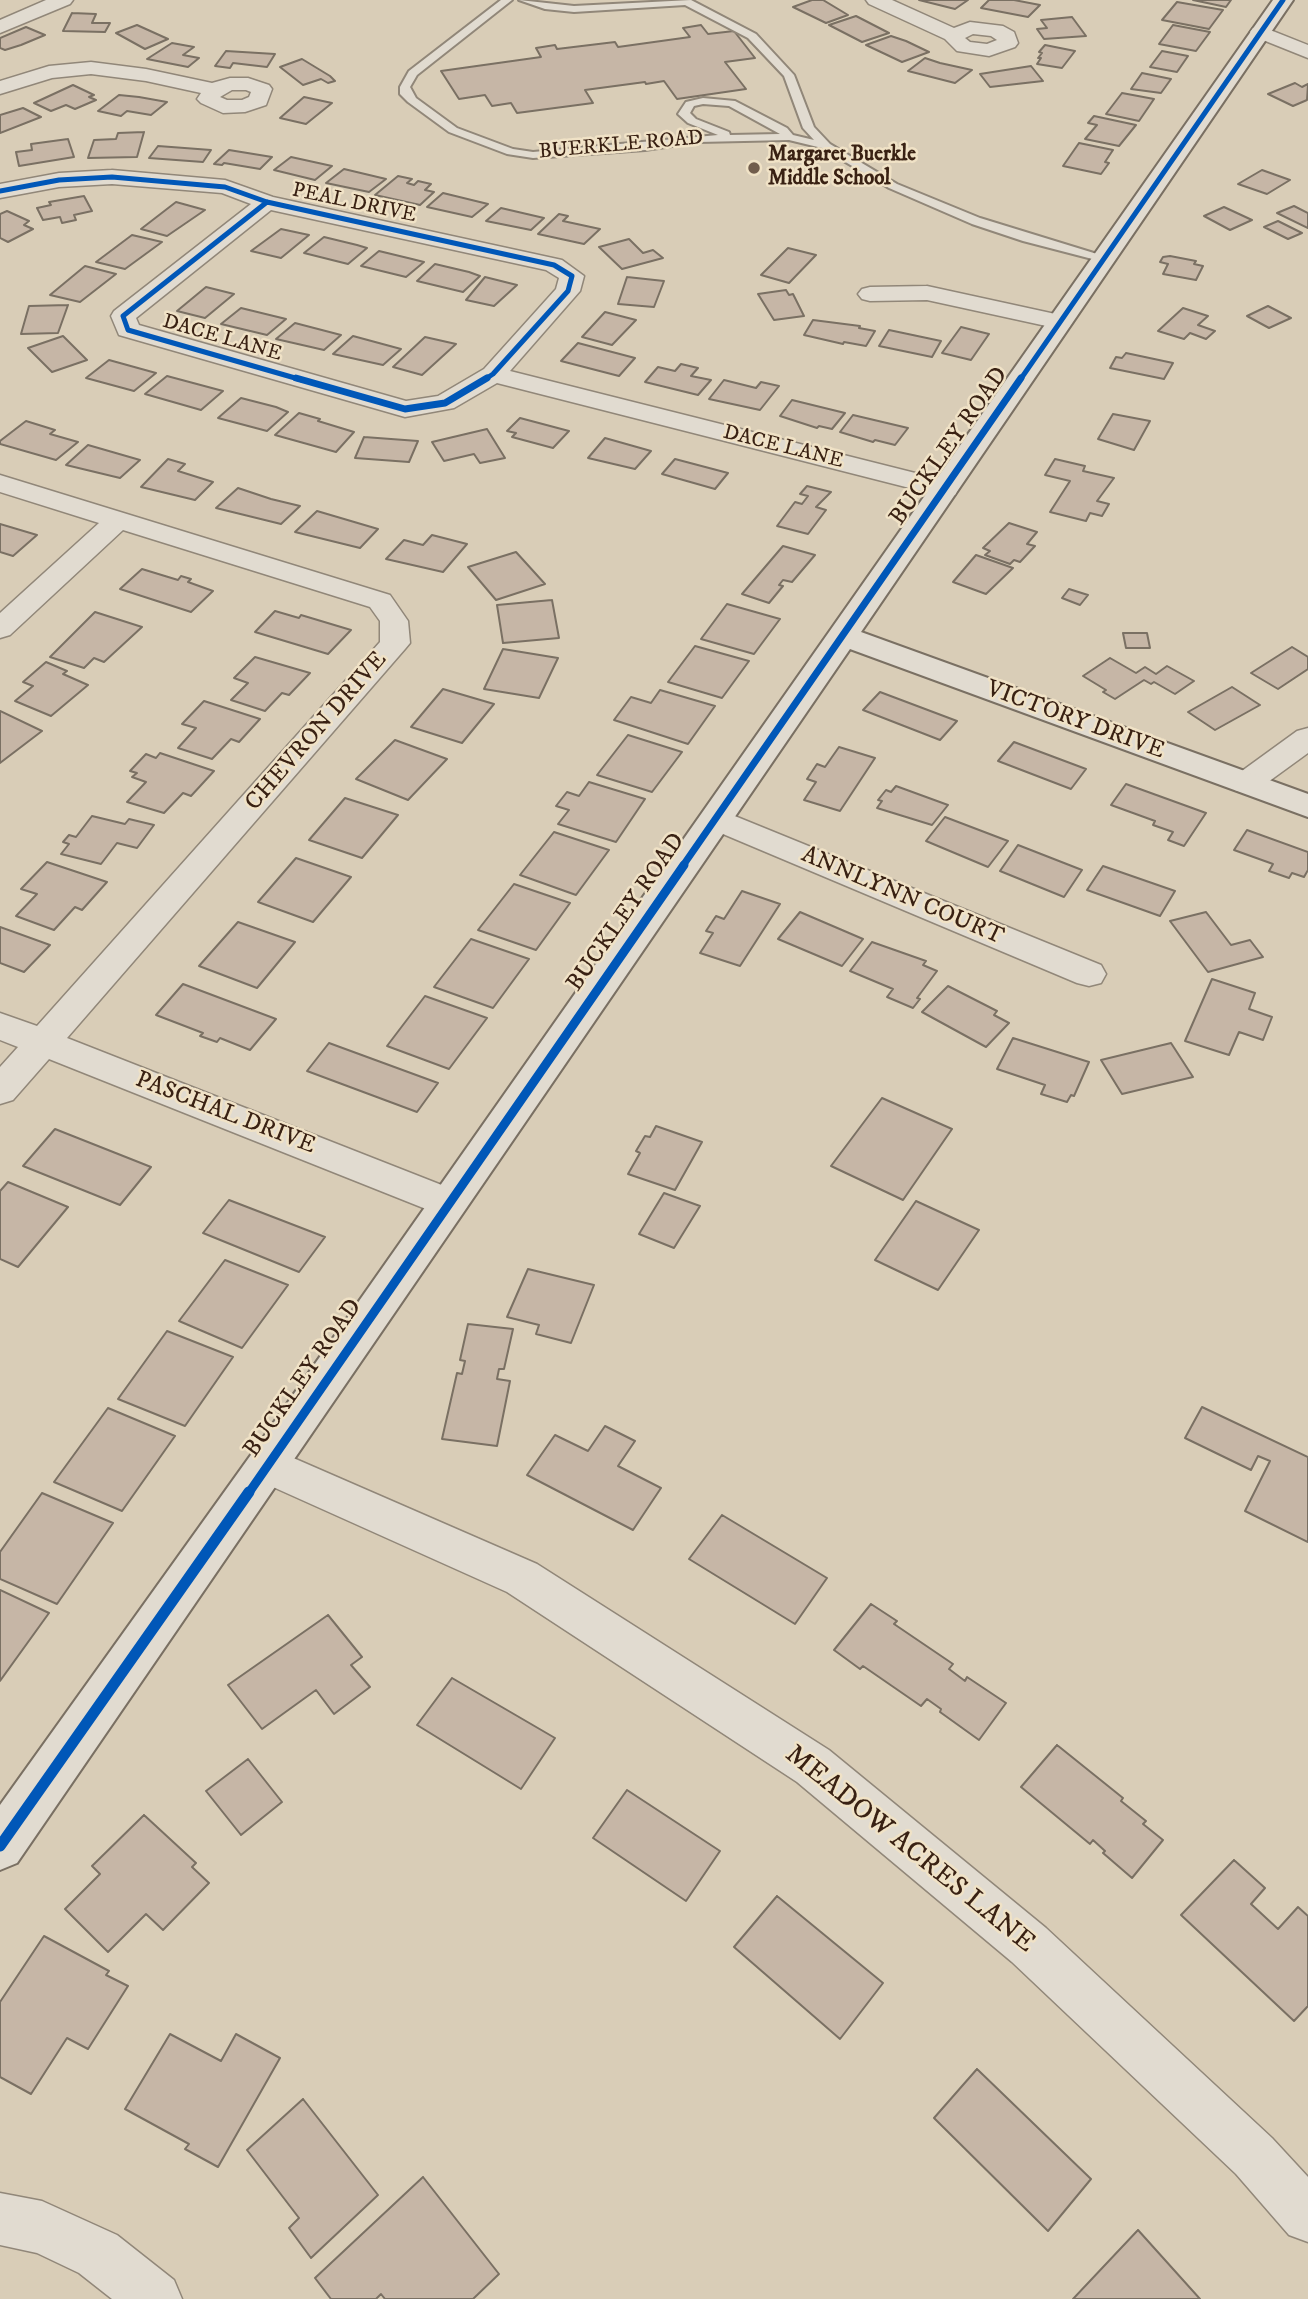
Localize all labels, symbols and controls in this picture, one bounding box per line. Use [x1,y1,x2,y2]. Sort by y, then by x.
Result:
street label: BUERKLE ROAD [538,126,704,166]
place label: Margaret Buerkle Middle School [768,143,916,193]
marker: Margaret Buerkle Middle School [746,160,762,176]
street label: PEAL DRIVE [290,179,418,229]
street label: DACE LANE [159,310,285,368]
street label: BUCKLEY ROAD [885,362,1015,532]
street label: DACE LANE [720,421,846,475]
street label: CHEVRON DRIVE [240,647,394,817]
street label: VICTORY DRIVE [982,675,1168,767]
street label: BUCKLEY ROAD [562,828,692,998]
street label: ANNLYNN COURT [797,841,1007,953]
street label: PASCHAL DRIVE [131,1066,319,1162]
street label: BUCKLEY ROAD [239,1294,369,1464]
street label: MEADOW ACRES LANE [777,1739,1041,1961]

